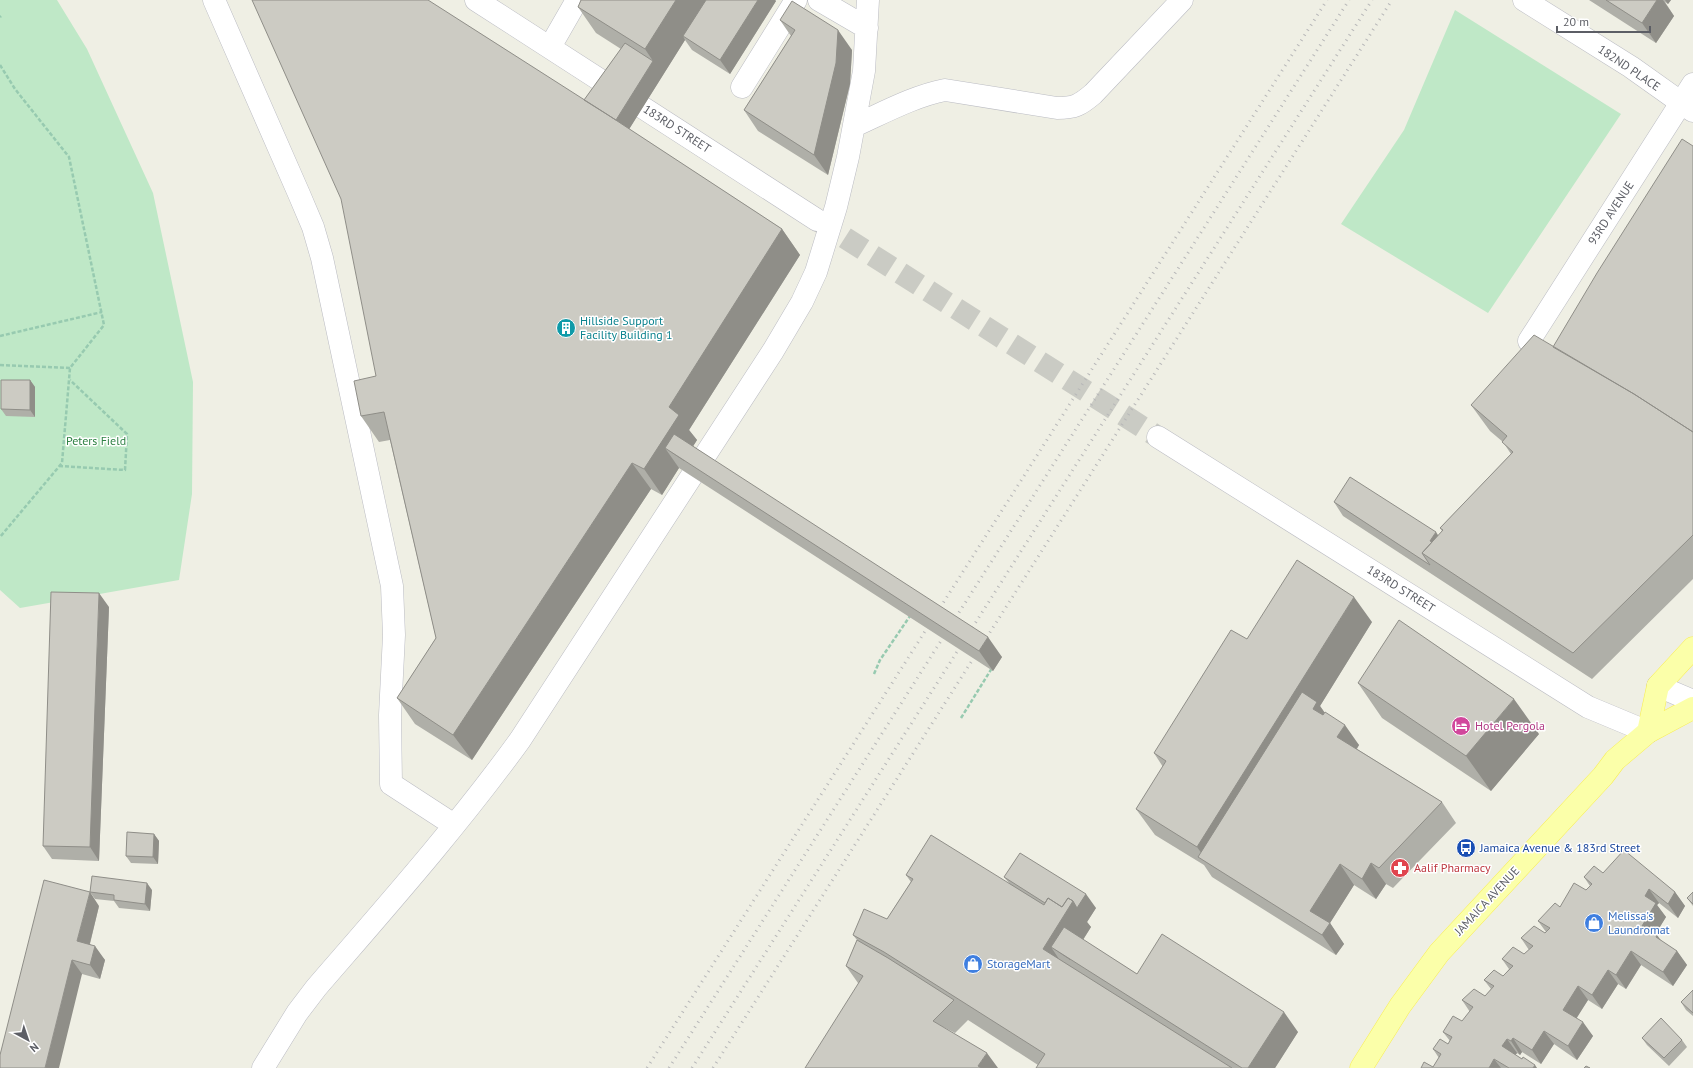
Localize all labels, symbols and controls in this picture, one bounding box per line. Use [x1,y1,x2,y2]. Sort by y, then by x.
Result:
scale bar [1557,8,1650,34]
text: 20 m [1563,14,1589,29]
street label: 182ND PLACE [1595,41,1663,94]
street label: 183RD STREET [641,101,714,156]
street label: 93RD AVENUE [1584,178,1637,247]
place label: Hillside Support Facility Building 1 [580,313,673,342]
building icon: Hillside Support Facility Building 1 [555,317,577,339]
park label: Peters Field [66,433,126,448]
street label: 183RD STREET [1364,562,1438,616]
hotel icon: Hotel Pergola [1450,715,1472,737]
place label: Hotel Pergola [1475,718,1545,733]
bus stop icon: Jamaica Avenue & 183rd Street [1455,837,1477,859]
place label: Jamaica Avenue & 183rd Street [1479,840,1640,855]
pharmacy icon: Aalif Pharmacy [1389,857,1411,879]
place label: Aalif Pharmacy [1414,860,1491,875]
street label: JAMAICA AVENUE [1450,863,1522,939]
place label: Melissa's Laundromat [1608,908,1670,937]
shop icon: Melissa's Laundromat [1583,912,1605,934]
shop icon: StorageMart [962,953,984,975]
place label: StorageMart [987,956,1050,971]
north arrow [8,1020,48,1060]
text: N [27,1040,42,1055]

